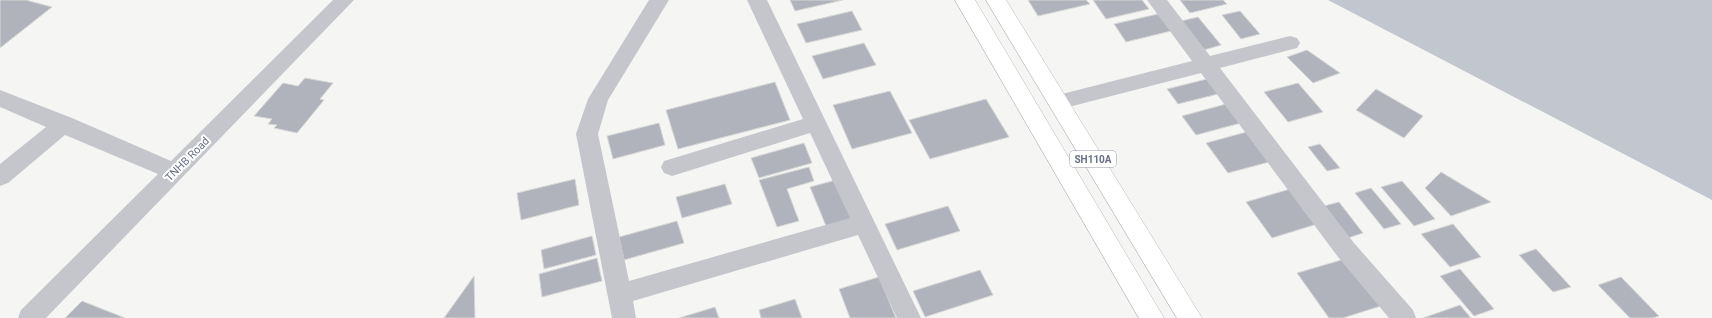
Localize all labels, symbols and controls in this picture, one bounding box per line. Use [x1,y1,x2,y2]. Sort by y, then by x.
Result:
street label: TNHB Road [163,135,212,184]
road number: SH110A [1070,151,1116,167]

